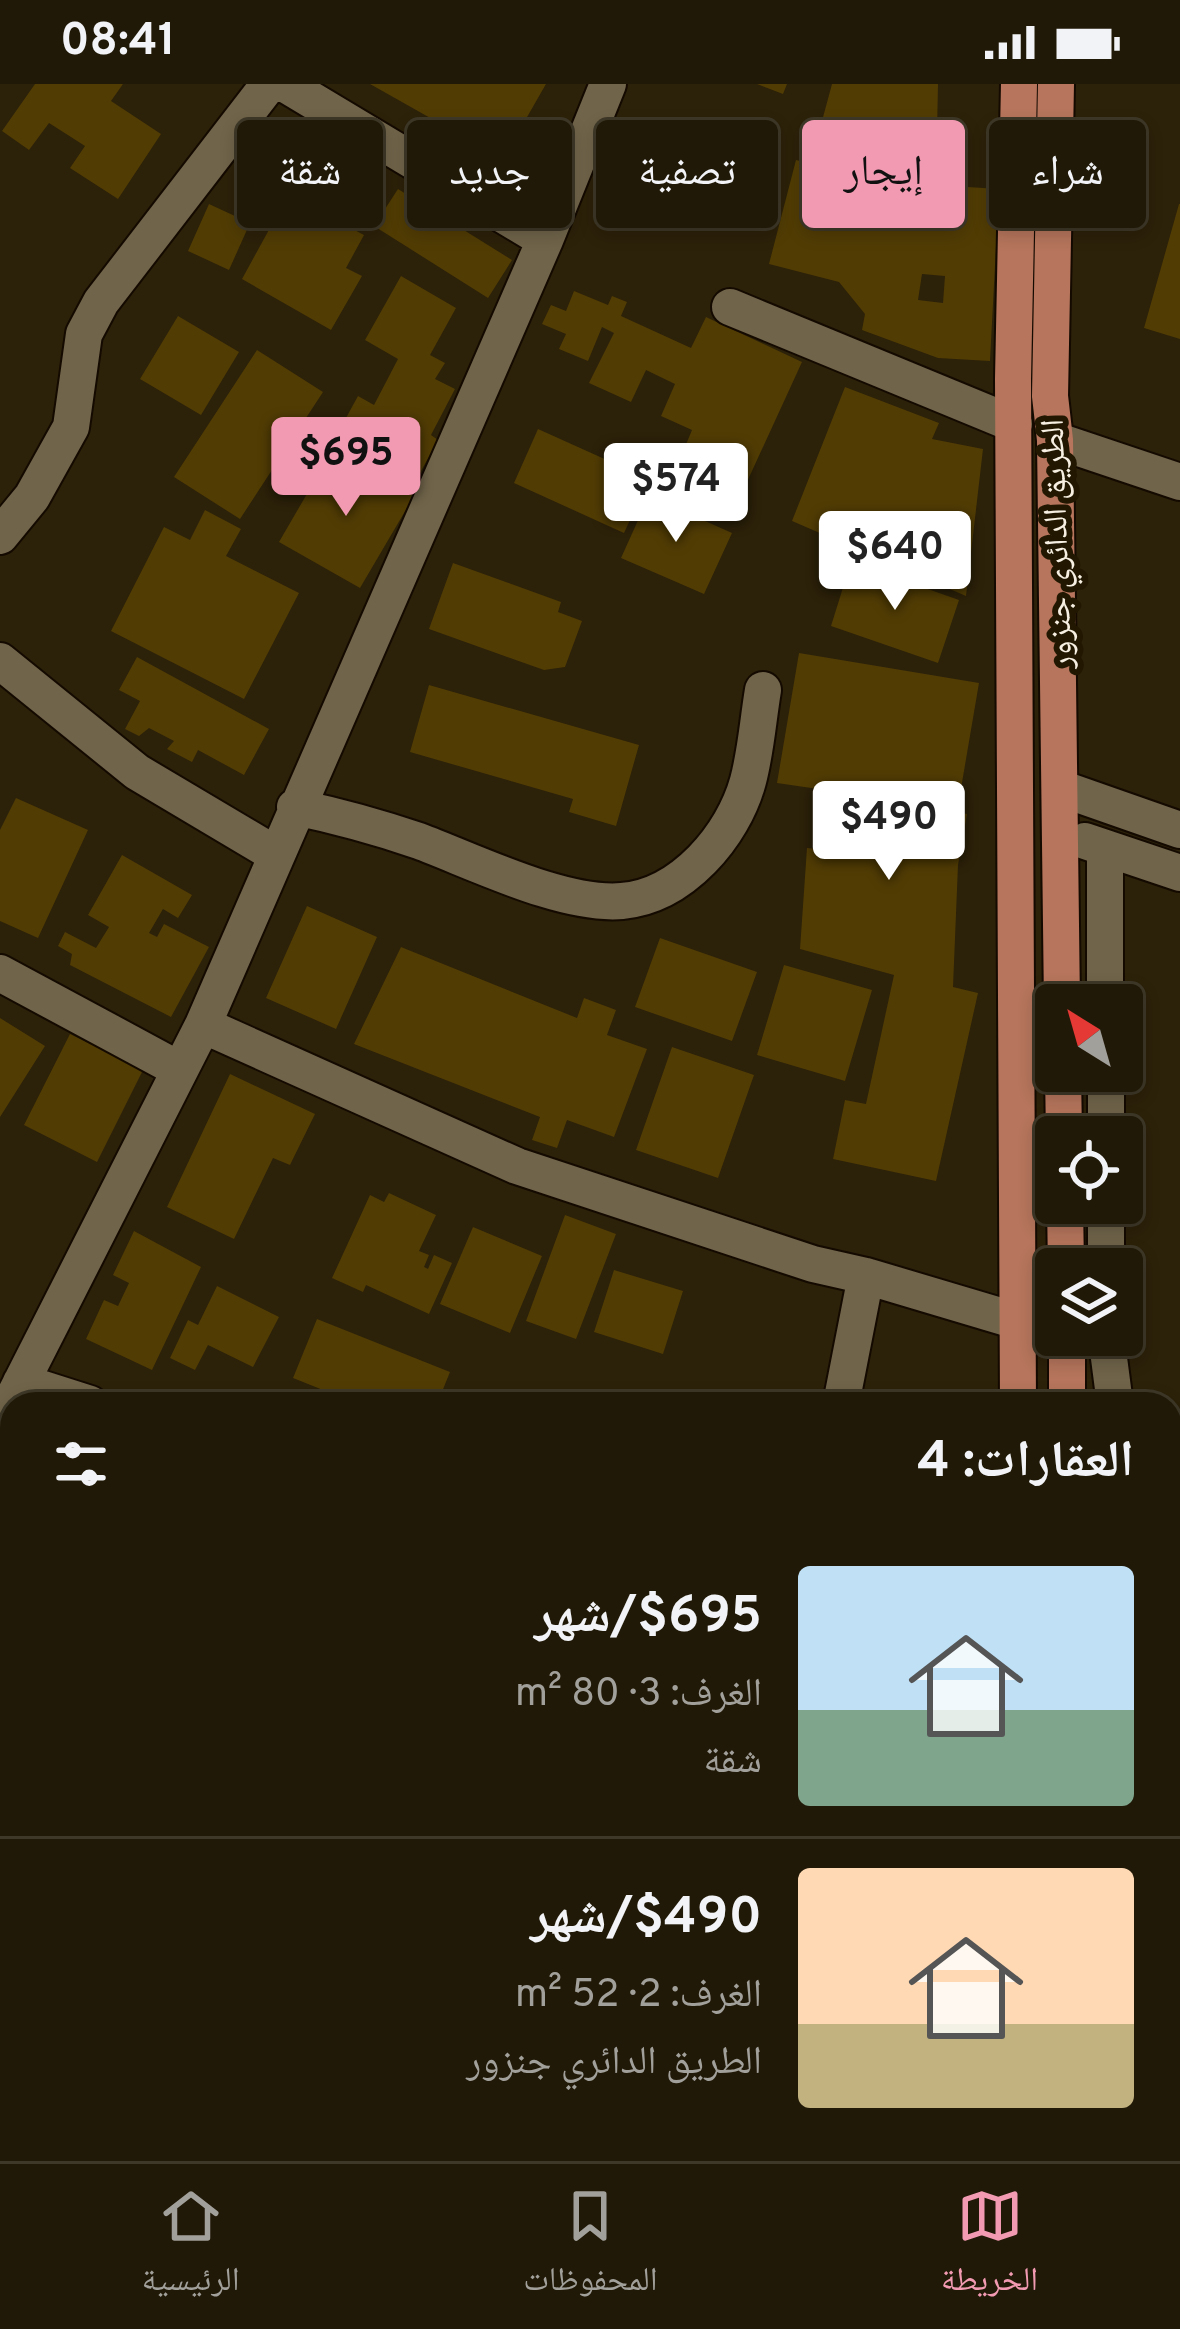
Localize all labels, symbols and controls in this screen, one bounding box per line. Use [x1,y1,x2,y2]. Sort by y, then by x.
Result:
text: 08:41 [60,14,176,71]
chip: شقة [237,120,383,228]
chip: جديد [407,120,572,228]
chip: تصفية [596,120,778,228]
chip: إيجار [802,120,965,228]
chip: شراء [989,120,1146,228]
pin: $695 [275,417,417,519]
street label: الطريق الدائري جنزور [1034,418,1086,671]
text: $695 [298,431,394,480]
pin: $574 [605,443,747,545]
text: $574 [631,457,721,506]
pin: $640 [824,511,966,613]
text: $640 [846,525,944,574]
pin: $490 [818,781,960,883]
text: $490 [840,795,938,844]
north arrow [1035,984,1143,1092]
map controls [1035,984,1143,1356]
button: locate [1035,1116,1143,1224]
button: layers [1035,1248,1143,1356]
icon: filters [48,1431,114,1497]
text: العقارات: 4 [917,1431,1134,1496]
text: $695/شهر [535,1586,762,1651]
icon: home [894,1614,1038,1758]
text: الغرف: 3 · 80 m² [515,1671,762,1720]
text: شقة [704,1738,762,1787]
text: $490/شهر [531,1887,762,1952]
icon: home [894,1916,1038,2060]
text: الغرف: 2 · 52 m² [515,1972,762,2021]
text: الطريق الدائري جنزور [466,2039,762,2088]
tab: الرئيسية [142,2183,240,2311]
tab: المحفوظات [523,2183,657,2311]
tab: الخريطة [941,2183,1038,2311]

